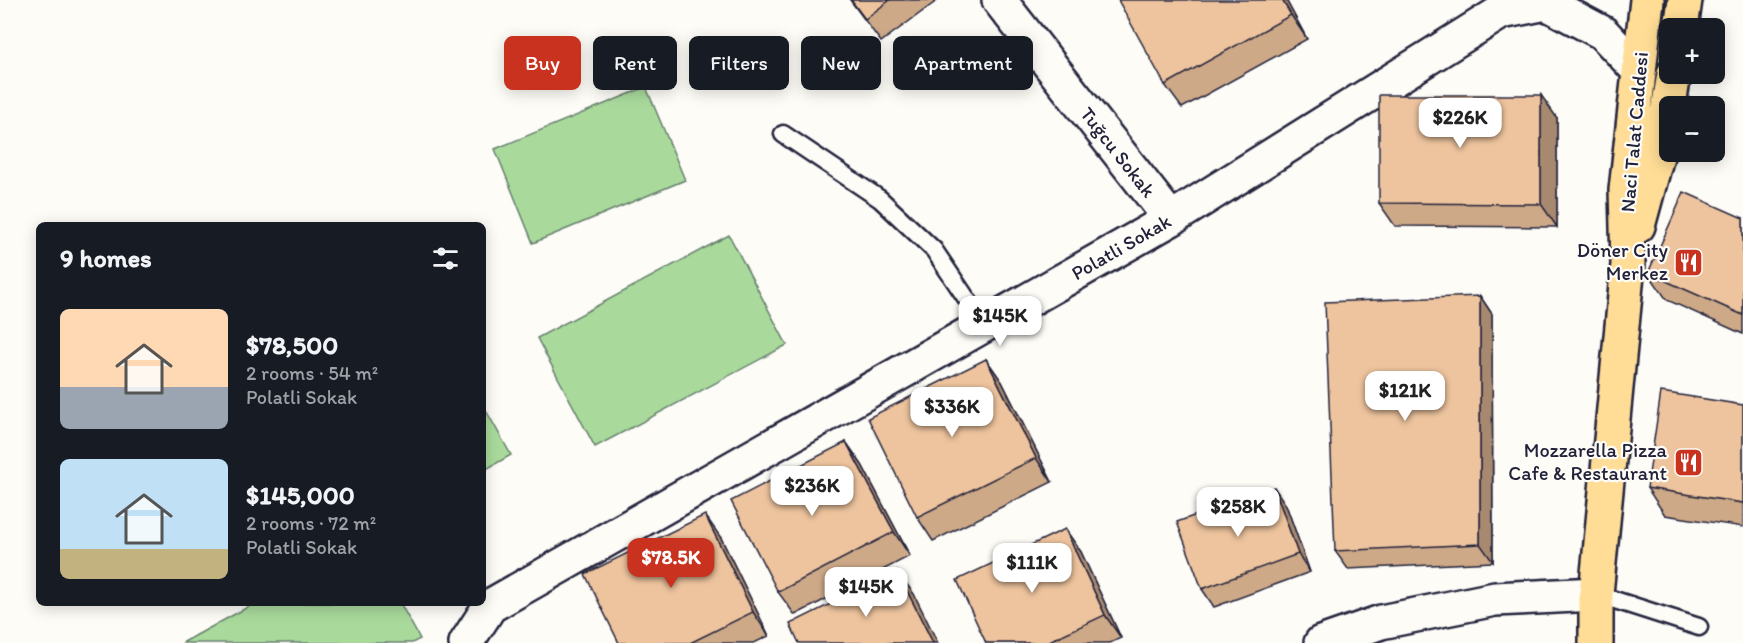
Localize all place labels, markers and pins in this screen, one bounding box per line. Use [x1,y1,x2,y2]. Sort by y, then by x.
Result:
pin: $226K [1418,98,1502,149]
place label: Döner City Merkez [1577,238,1669,285]
restaurant icon: Döner City Merkez [1673,246,1705,278]
pin: $145K [958,296,1042,347]
pin: $121K [1363,371,1447,422]
pin: $336K [910,387,994,438]
place label: Mozzarella Pizza Cafe & Restaurant [1508,438,1668,485]
restaurant icon: Mozzarella Pizza Cafe & Restaurant [1672,446,1704,478]
pin: $236K [770,466,854,517]
pin: $258K [1196,487,1280,538]
pin: $78.5K [622,538,720,589]
pin: $111K [990,543,1074,594]
pin: $145K [824,567,908,618]

